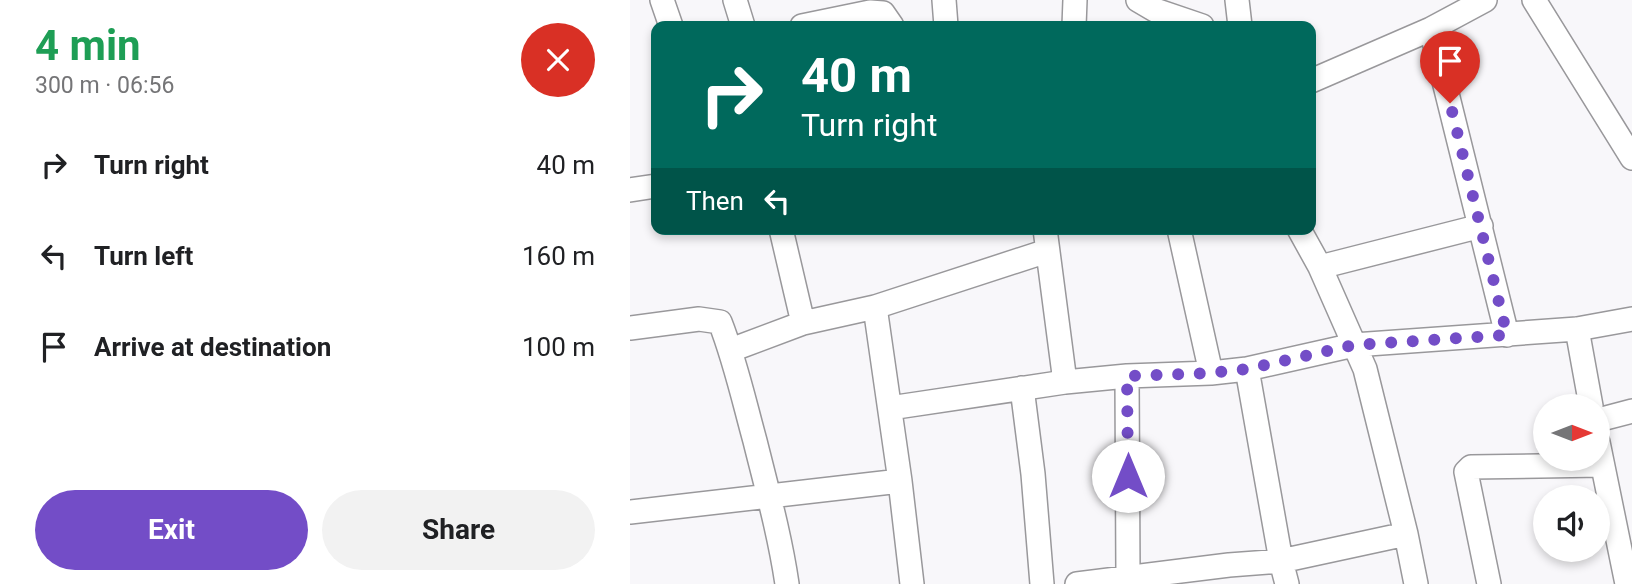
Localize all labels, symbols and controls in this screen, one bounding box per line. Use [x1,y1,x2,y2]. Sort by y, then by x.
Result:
text: 4 min [35,21,141,70]
button: close [521,23,595,97]
pin [1420,31,1480,103]
icon: arrive [1431,42,1469,80]
text: 40 m [801,47,912,104]
icon: right [686,49,777,140]
text: 300 m · 06:56 [35,72,174,99]
text: Turn right [801,106,937,144]
icon: right [35,146,73,184]
text: Turn right [94,150,209,180]
text: 40 m [537,150,595,180]
icon: left [758,182,796,220]
text: Then [686,186,744,216]
icon: left [35,237,73,275]
text: Turn left [94,241,193,271]
text: 160 m [522,241,595,271]
icon: arrive [35,328,73,366]
text: Arrive at destination [94,332,331,362]
text: 100 m [522,332,595,362]
north arrow [1533,394,1610,471]
map controls [1533,394,1610,562]
position arrow [1091,439,1165,513]
button: sound [1533,485,1610,562]
button: Exit [35,490,308,570]
button: Share [322,490,595,570]

